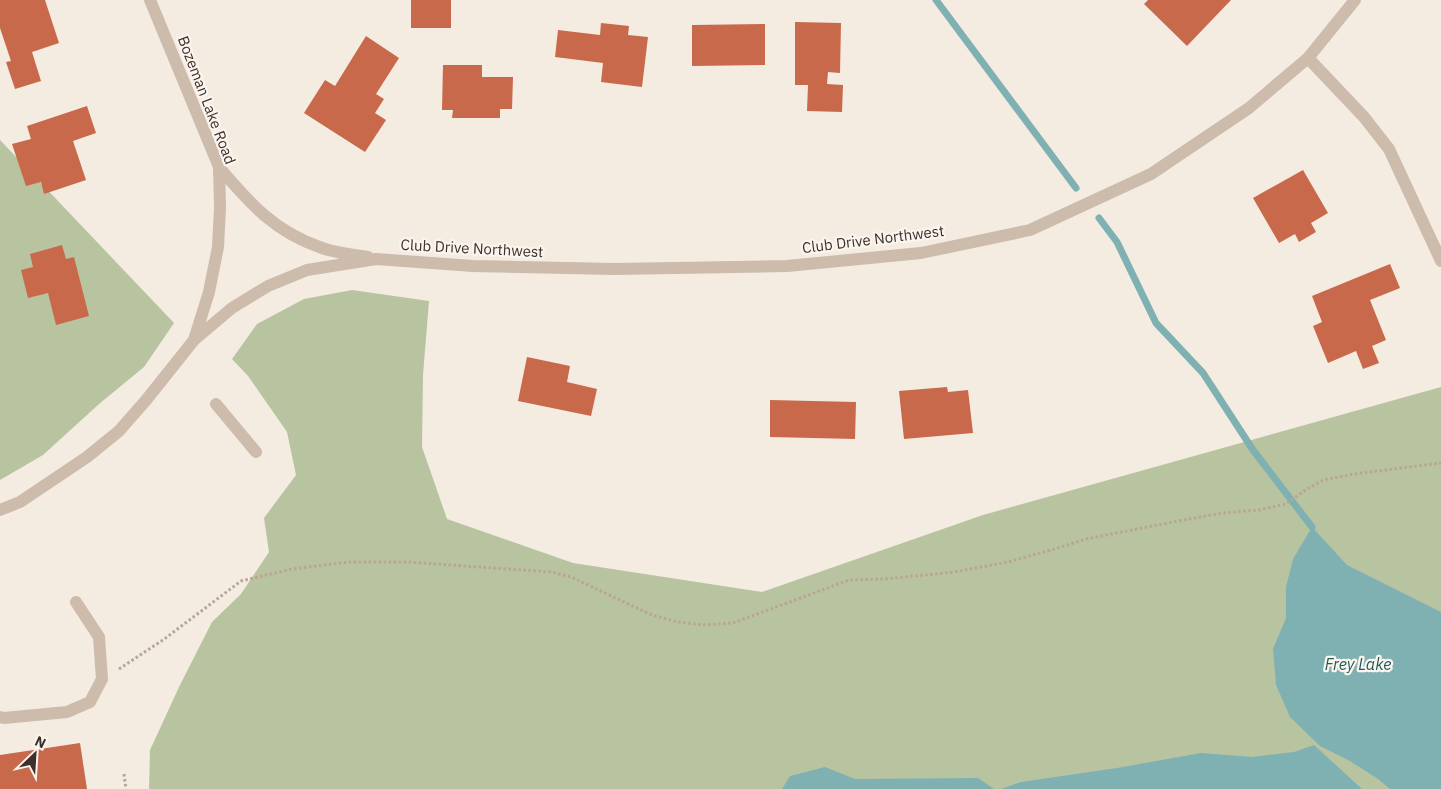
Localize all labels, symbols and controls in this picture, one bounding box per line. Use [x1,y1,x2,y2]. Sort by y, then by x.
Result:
street label: Bozeman Lake Road [174,33,240,167]
street label: Club Drive Northwest [801,221,945,257]
street label: Club Drive Northwest [400,235,544,261]
water label: Frey Lake [1325,654,1391,674]
north arrow [10,729,60,779]
text: N [32,732,49,753]

